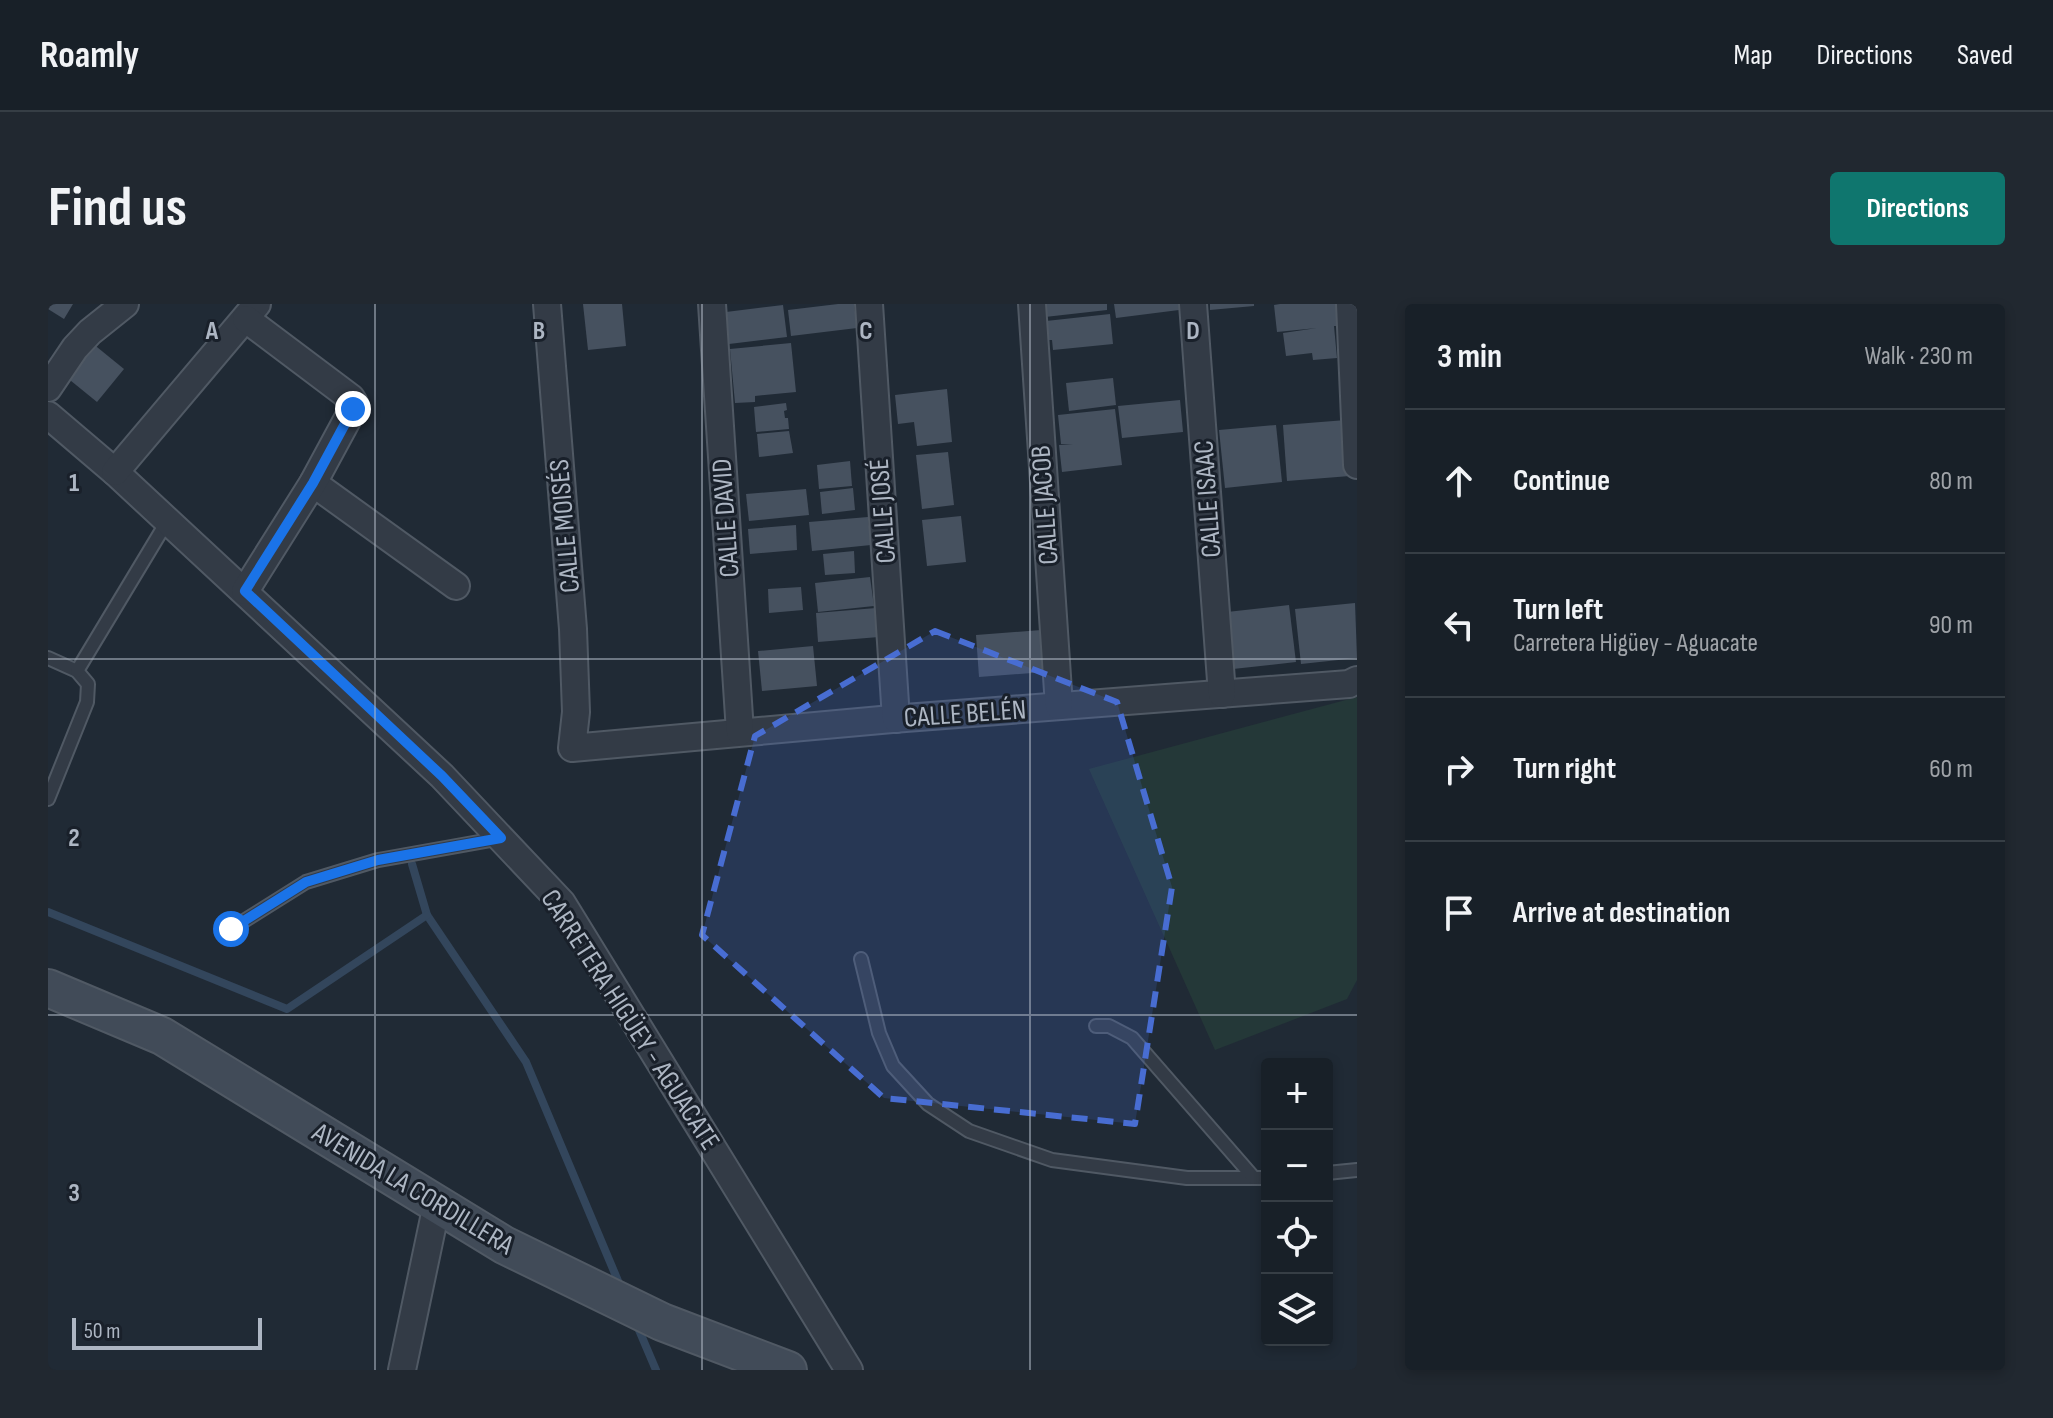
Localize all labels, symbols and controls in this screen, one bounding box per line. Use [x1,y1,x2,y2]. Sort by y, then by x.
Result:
text: Roamly [40,33,139,78]
text: Map [1734,39,1773,72]
text: Directions [1817,39,1913,72]
text: Saved [1957,39,2013,72]
button: Directions [1830,172,2005,245]
text: Find us [48,175,187,242]
text: A [205,316,219,347]
text: B [533,316,545,347]
text: C [859,316,873,347]
text: D [1186,316,1200,347]
text: 3 min [1437,336,1502,377]
text: Walk · 230 m [1864,341,1973,372]
route end [335,391,371,427]
street label: CALLE ISAAC [1187,439,1229,559]
street label: CALLE JACOB [1024,444,1066,566]
street label: CALLE JOSÉ [863,457,903,565]
street label: CALLE MOISÉS [543,458,587,594]
street label: CALLE DAVID [705,458,747,578]
icon: ahead [1437,459,1481,503]
text: Continue [1513,463,1610,499]
text: 80 m [1929,466,1973,497]
text: 1 [69,468,79,499]
text: Turn left [1513,592,1603,628]
icon: left [1437,603,1481,647]
text: 90 m [1929,610,1973,641]
text: Carretera Higüey - Aguacate [1513,628,1758,659]
street label: CALLE BELÉN [903,693,1027,735]
icon: right [1437,747,1481,791]
text: Turn right [1513,751,1616,787]
text: 60 m [1929,754,1973,785]
text: 2 [68,823,80,854]
street label: CARRETERA HIGÜEY - AGUACATE [533,884,727,1156]
icon: arrive [1437,891,1481,935]
text: Arrive at destination [1513,895,1730,931]
route start [213,911,249,947]
map controls [1261,1058,1333,1346]
button: + [1261,1058,1333,1130]
street label: AVENIDA LA CORDILLERA [306,1115,520,1263]
button: − [1261,1130,1333,1202]
text: 3 [68,1178,80,1209]
button: locate [1261,1202,1333,1274]
button: layers [1261,1274,1333,1346]
scale bar [72,1314,262,1350]
text: 50 m [84,1318,120,1345]

